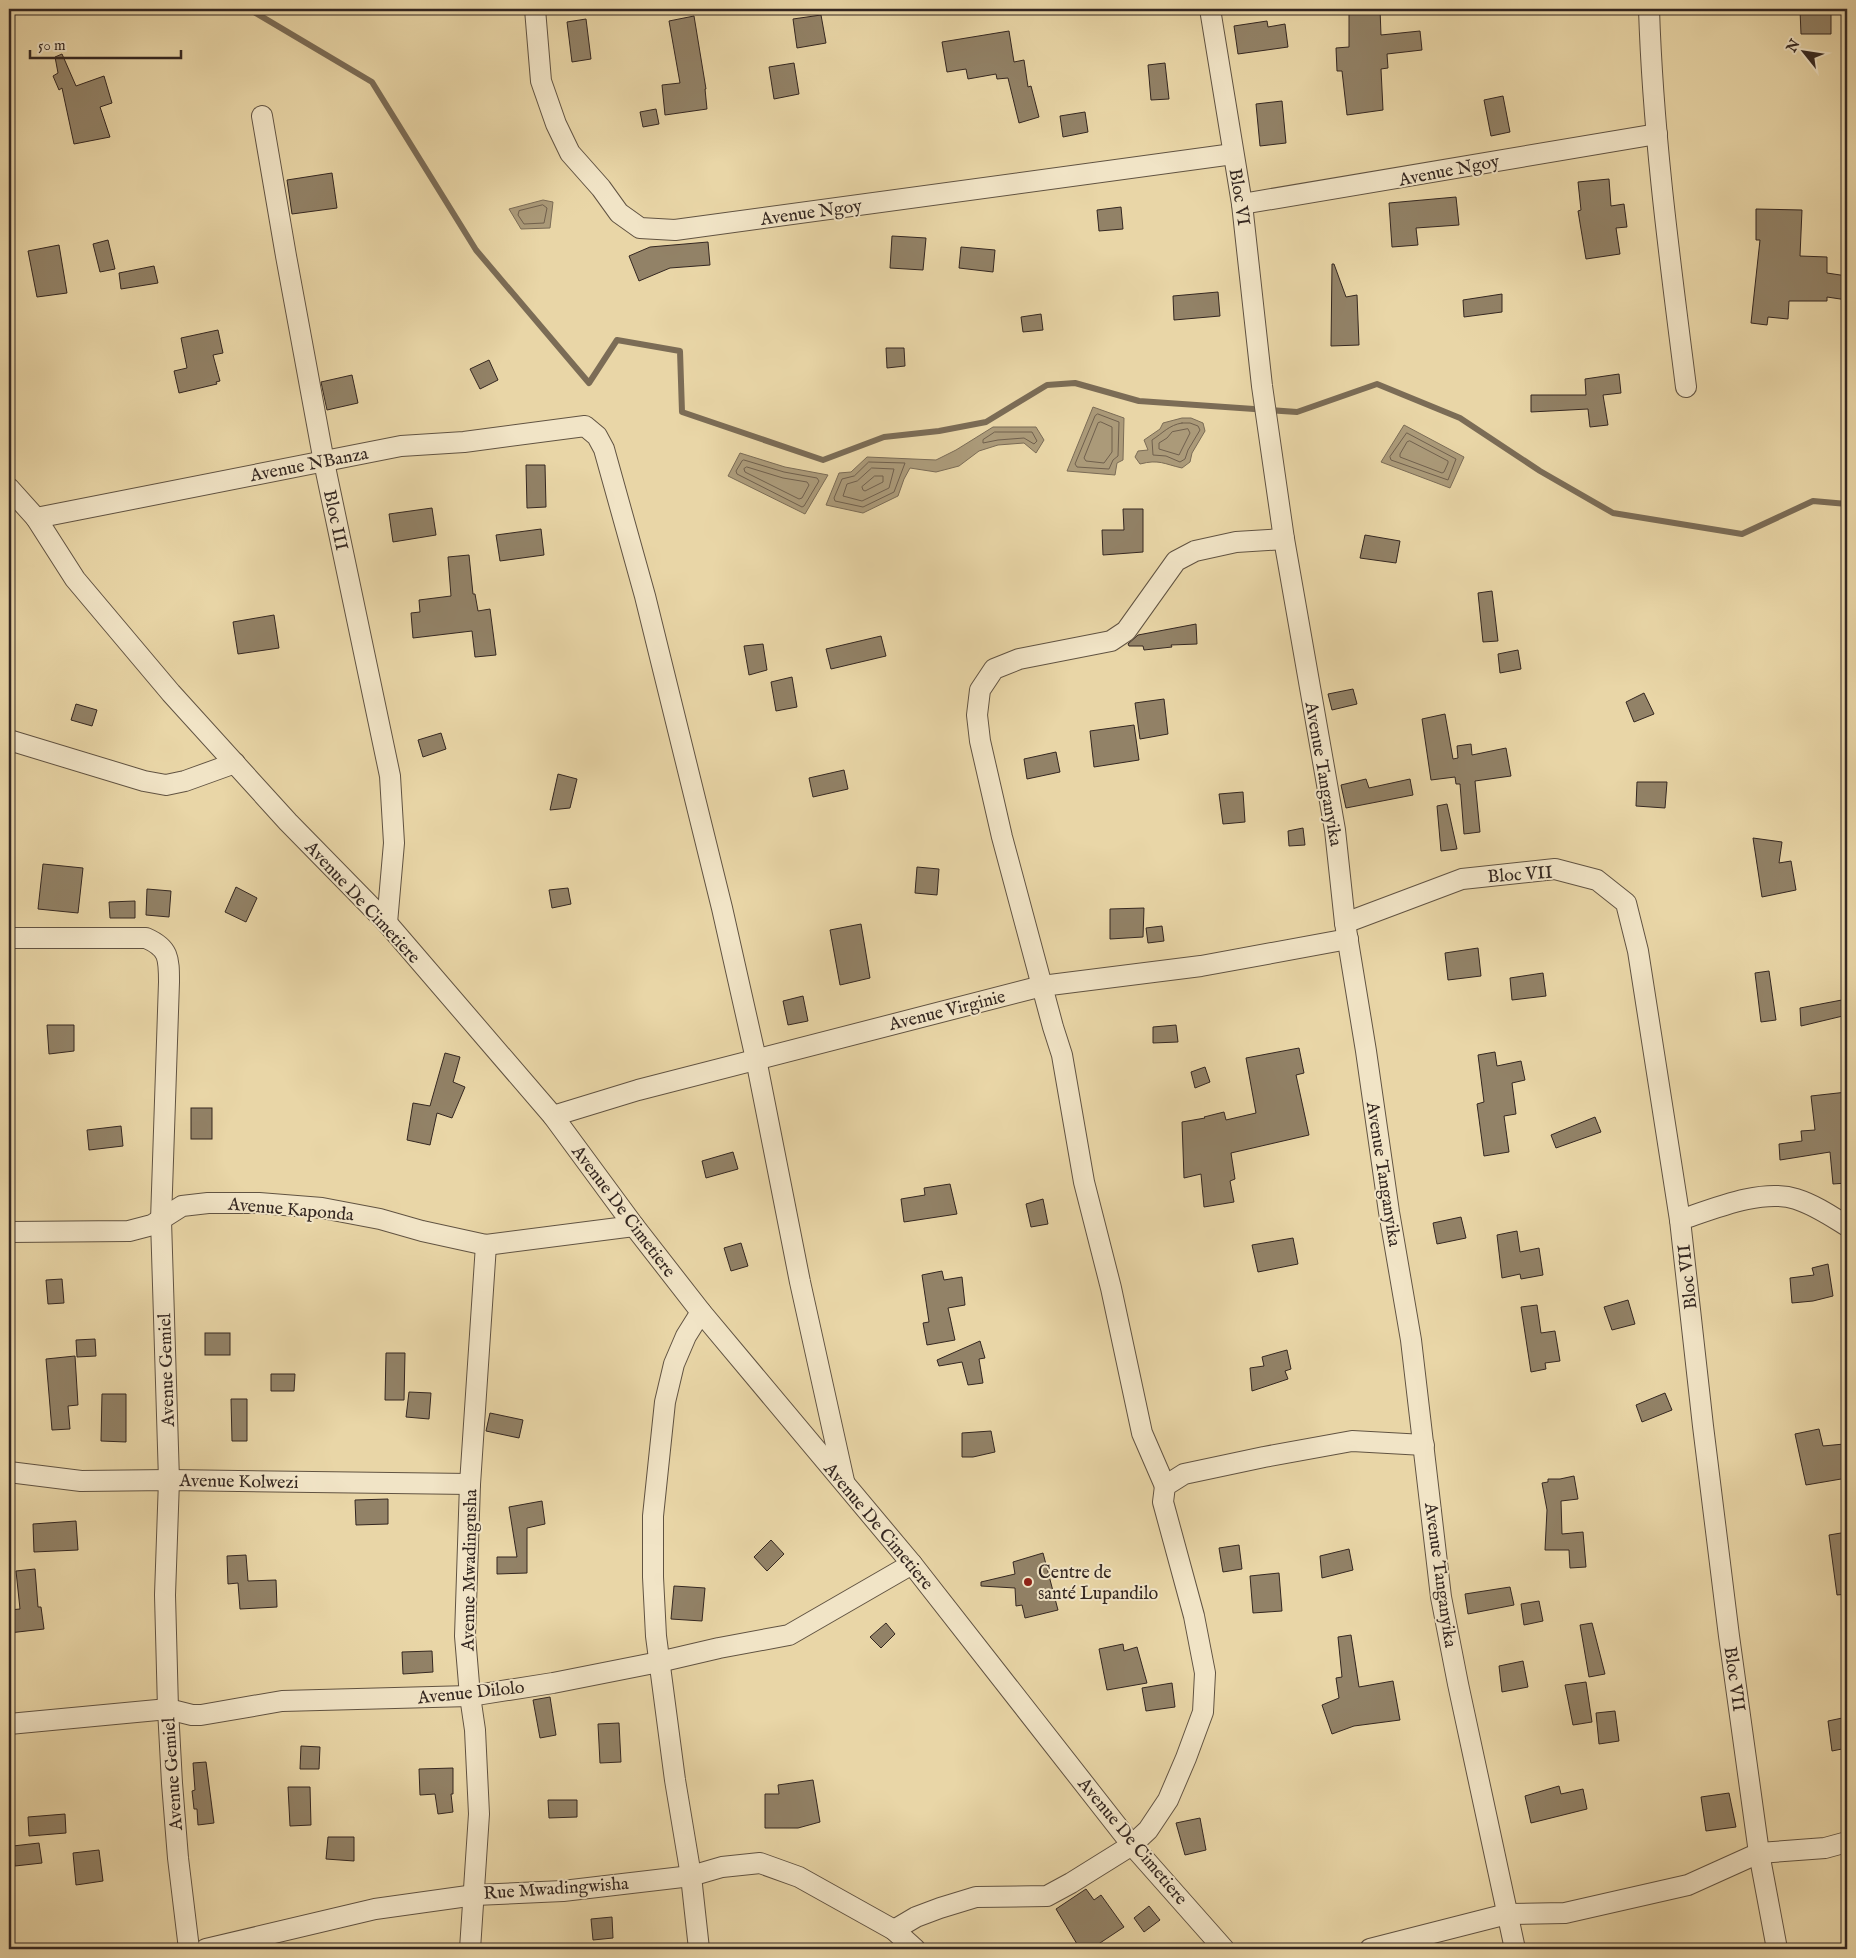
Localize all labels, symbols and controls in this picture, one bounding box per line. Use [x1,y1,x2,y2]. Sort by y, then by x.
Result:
scale bar [30,28,181,60]
north arrow [1778,28,1828,78]
text: 50 m [38,36,66,55]
text: N [1782,36,1804,57]
street label: Avenue Ngoy [1396,150,1502,193]
street label: Bloc VI [1223,167,1254,228]
street label: Avenue Ngoy [758,195,864,232]
street label: Avenue NBanza [247,443,371,488]
street label: Bloc III [317,488,352,553]
street label: Avenue Tanganyika [1298,699,1347,848]
street label: Avenue De Cimetiere [298,836,425,969]
street label: Bloc VII [1487,862,1554,889]
street label: Avenue Virginie [886,986,1008,1037]
street label: Avenue Tanganyika [1360,1099,1405,1248]
street label: Avenue De Cimetiere [565,1141,680,1282]
street label: Avenue Kaponda [226,1193,355,1227]
street label: Bloc VII [1674,1243,1703,1311]
street label: Avenue Gemiel [154,1313,181,1428]
street label: Avenue De Cimetiere [817,1458,938,1595]
street label: Avenue Kolwezi [178,1470,299,1495]
street label: Avenue Mwadingusha [458,1489,483,1652]
street label: Avenue Tanganyika [1418,1500,1461,1649]
place label: Centre de santé Lupandilo [1038,1562,1159,1606]
marker: Centre de santé Lupandilo [1022,1576,1034,1588]
street label: Bloc VII [1718,1645,1749,1713]
street label: Avenue Dilolo [416,1676,526,1711]
street label: Avenue Gemiel [158,1716,189,1832]
street label: Avenue De Cimetiere [1071,1773,1192,1910]
street label: Rue Mwadingwisha [483,1873,630,1906]

